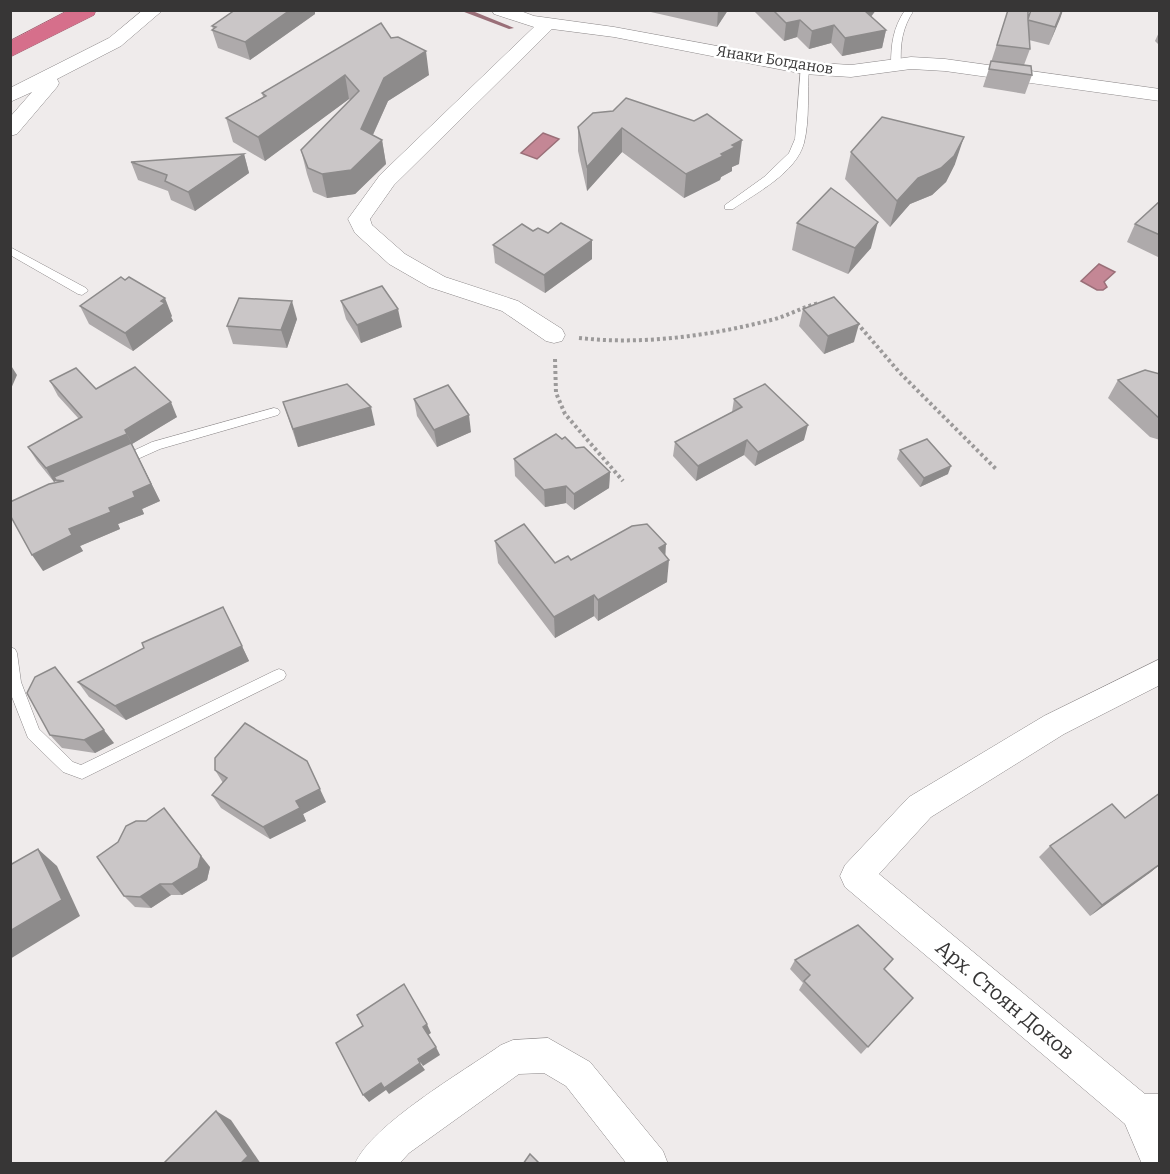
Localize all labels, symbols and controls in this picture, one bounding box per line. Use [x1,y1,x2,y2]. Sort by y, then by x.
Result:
street label: Янаки Богданов [715,42,835,78]
street label: Арх. Стоян Доков [930,934,1080,1066]

